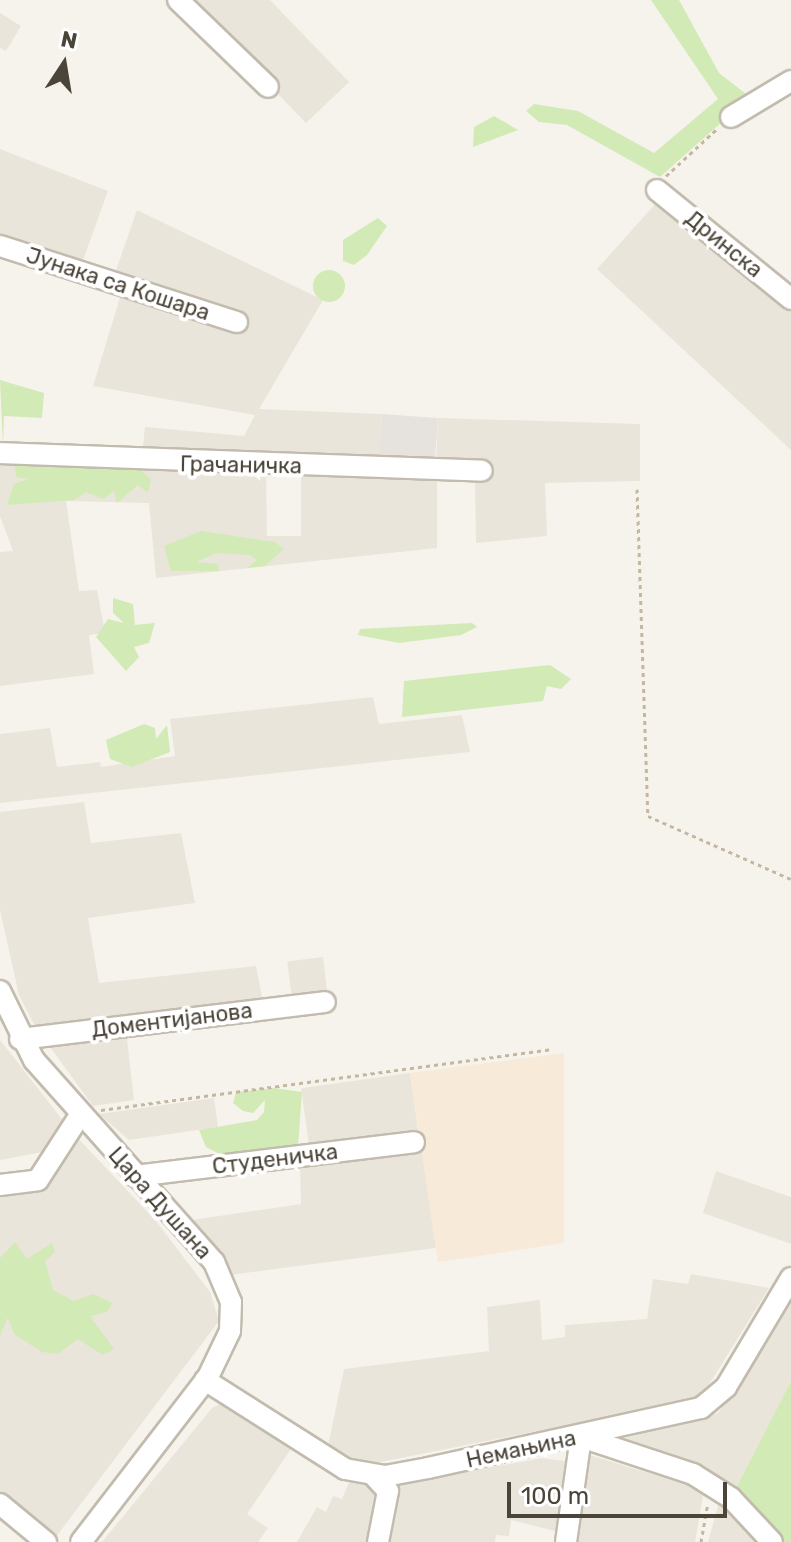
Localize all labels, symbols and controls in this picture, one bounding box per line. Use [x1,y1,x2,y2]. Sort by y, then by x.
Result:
north arrow [24,24,104,104]
text: N [59,25,80,55]
street label: Дринска [680,205,768,283]
street label: Јунака са Кошара [23,242,213,326]
street label: Грачаничка [180,451,302,479]
street label: Доментијанова [90,997,254,1043]
street label: Студеничка [211,1138,339,1180]
street label: Цара Душана [103,1142,217,1264]
street label: Немањина [464,1424,578,1474]
scale bar [511,1466,731,1516]
text: 100 m [521,1482,589,1510]

